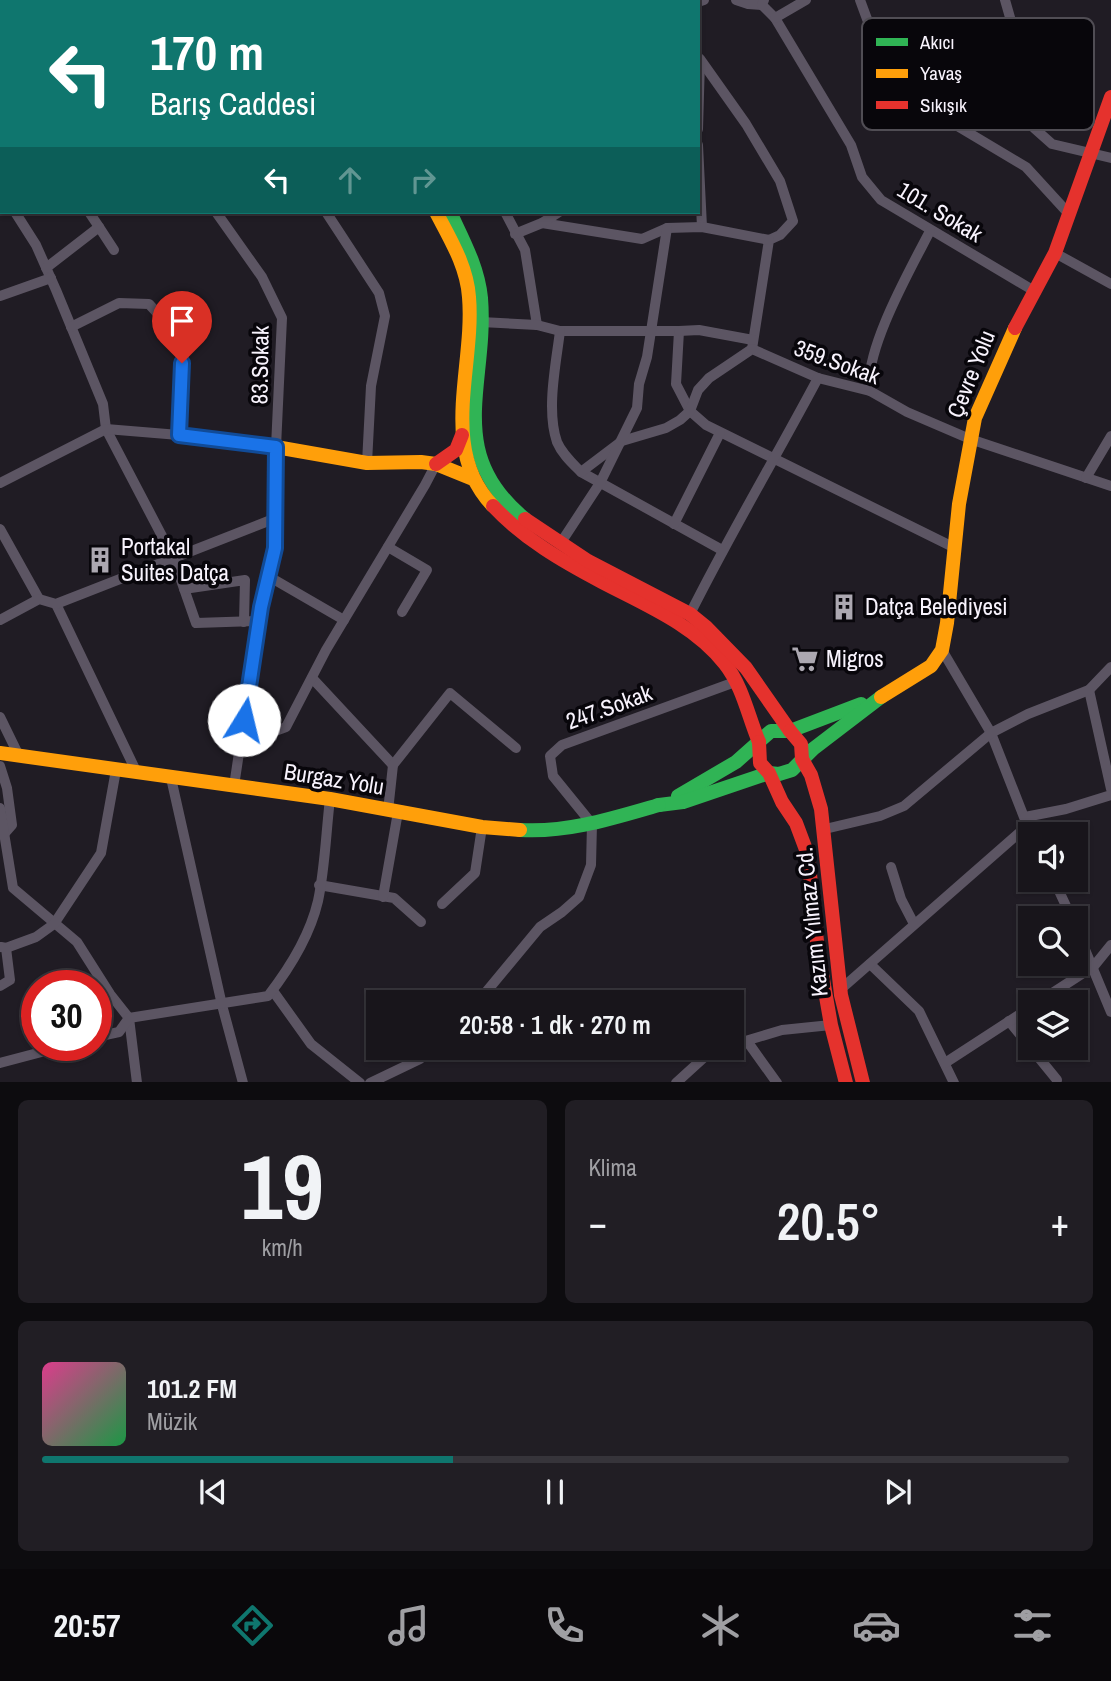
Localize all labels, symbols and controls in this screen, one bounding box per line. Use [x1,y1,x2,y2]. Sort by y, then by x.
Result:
legend [862,18,1094,130]
text: 170 m [150,19,264,85]
icon: left [35,28,126,119]
text: Akıcı [919,29,955,55]
text: Yavaş [920,60,962,86]
text: Barış Caddesi [150,82,316,125]
text: Sıkışık [920,92,967,118]
icon: left [258,161,296,199]
icon: ahead [331,161,369,199]
icon: right [404,161,442,199]
street label: 101. Sokak [892,174,989,249]
pin [152,291,212,363]
icon: arrive [163,302,201,340]
street label: 83.Sokak [243,325,276,405]
street label: Çevre Yolu [939,326,1002,422]
street label: 359.Sokak [790,332,885,392]
place label: Portakal Suites Datça [121,531,229,588]
building icon: Portakal Suites Datça [85,545,115,575]
place label: Datça Belediyesi [865,591,1008,622]
building icon: Datça Belediyesi [829,592,859,622]
place label: Migros [826,643,884,674]
supermarket icon: Migros [790,644,820,674]
street label: 247.Sokak [562,677,657,736]
position arrow [207,683,281,757]
street label: Burgaz Yolu [282,755,386,802]
map controls [1018,822,1088,1060]
button: sound [1018,822,1088,892]
street label: Kazım Yılmaz Cd. [788,846,835,998]
button: search [1018,906,1088,976]
speed limit sign: 30 [21,970,112,1061]
button: layers [1018,990,1088,1060]
text: 20:58 · 1 dk · 270 m [459,1007,651,1042]
text: 19 [241,1125,324,1247]
text: Klima [589,1152,637,1183]
text: 20.5° [777,1186,881,1256]
text: − [589,1197,607,1248]
text: + [1051,1197,1069,1248]
text: km/h [262,1232,303,1263]
text: 101.2 FM [147,1371,237,1406]
text: Müzik [147,1406,197,1437]
icon: previous [194,1473,232,1511]
icon: pause [536,1473,574,1511]
icon: next [879,1473,917,1511]
icon: directions [228,1601,277,1650]
icon: music [384,1601,433,1650]
icon: phone [540,1601,589,1650]
icon: climate [696,1601,745,1650]
icon: car [852,1601,901,1650]
icon: filters [1008,1601,1057,1650]
text: 20:57 [54,1604,121,1647]

